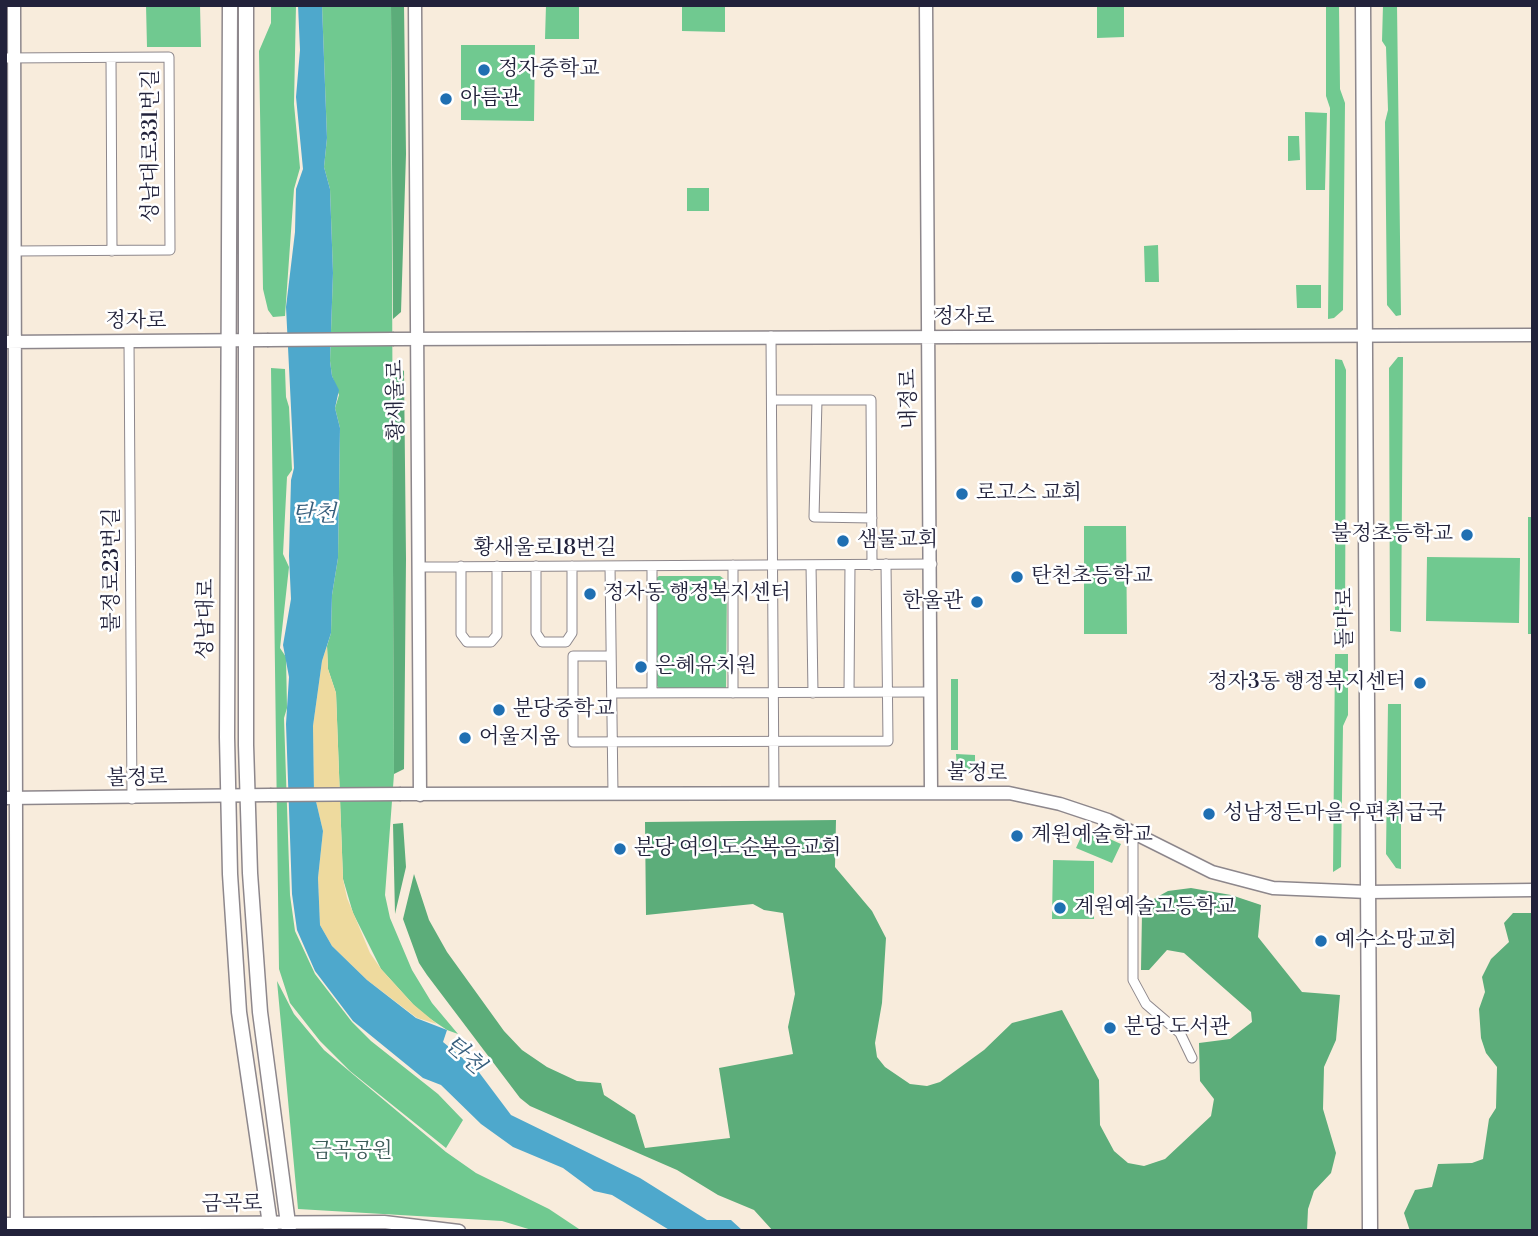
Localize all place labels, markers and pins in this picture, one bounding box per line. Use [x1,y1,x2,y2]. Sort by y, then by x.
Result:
place label: 정자중학교 [498,57,599,83]
marker: 정자중학교 [476,62,492,78]
place label: 아름관 [460,86,521,112]
marker: 아름관 [438,91,454,107]
place label: 로고스 교회 [976,481,1082,507]
marker: 로고스 교회 [954,486,970,502]
place label: 불정초등학교 [1331,522,1453,548]
marker: 불정초등학교 [1459,527,1475,543]
place label: 샘물교회 [857,528,938,554]
marker: 샘물교회 [835,533,851,549]
place label: 탄천초등학교 [1031,564,1153,590]
marker: 탄천초등학교 [1009,569,1025,585]
place label: 정자동 행정복지센터 [604,581,791,607]
marker: 정자동 행정복지센터 [582,586,598,602]
place label: 한울관 [902,589,963,615]
marker: 한울관 [969,594,985,610]
place label: 은혜유치원 [655,654,756,680]
marker: 은혜유치원 [633,659,649,675]
place label: 정자3동 행정복지센터 [1208,670,1406,696]
marker: 정자3동 행정복지센터 [1412,675,1428,691]
place label: 분당중학교 [513,697,614,723]
marker: 분당중학교 [491,702,507,718]
place label: 어울지움 [479,725,560,751]
marker: 어울지움 [457,730,473,746]
place label: 성남정든마을우편취급국 [1223,801,1446,827]
marker: 성남정든마을우편취급국 [1201,806,1217,822]
place label: 계원예술학교 [1031,823,1153,849]
marker: 계원예술학교 [1009,828,1025,844]
place label: 분당 여의도순복음교회 [634,836,841,862]
marker: 분당 여의도순복음교회 [612,841,628,857]
place label: 계원예술고등학교 [1074,895,1236,921]
marker: 계원예술고등학교 [1052,900,1068,916]
place label: 예수소망교회 [1335,928,1457,954]
marker: 예수소망교회 [1313,933,1329,949]
place label: 분당 도서관 [1124,1015,1230,1041]
marker: 분당 도서관 [1102,1020,1118,1036]

